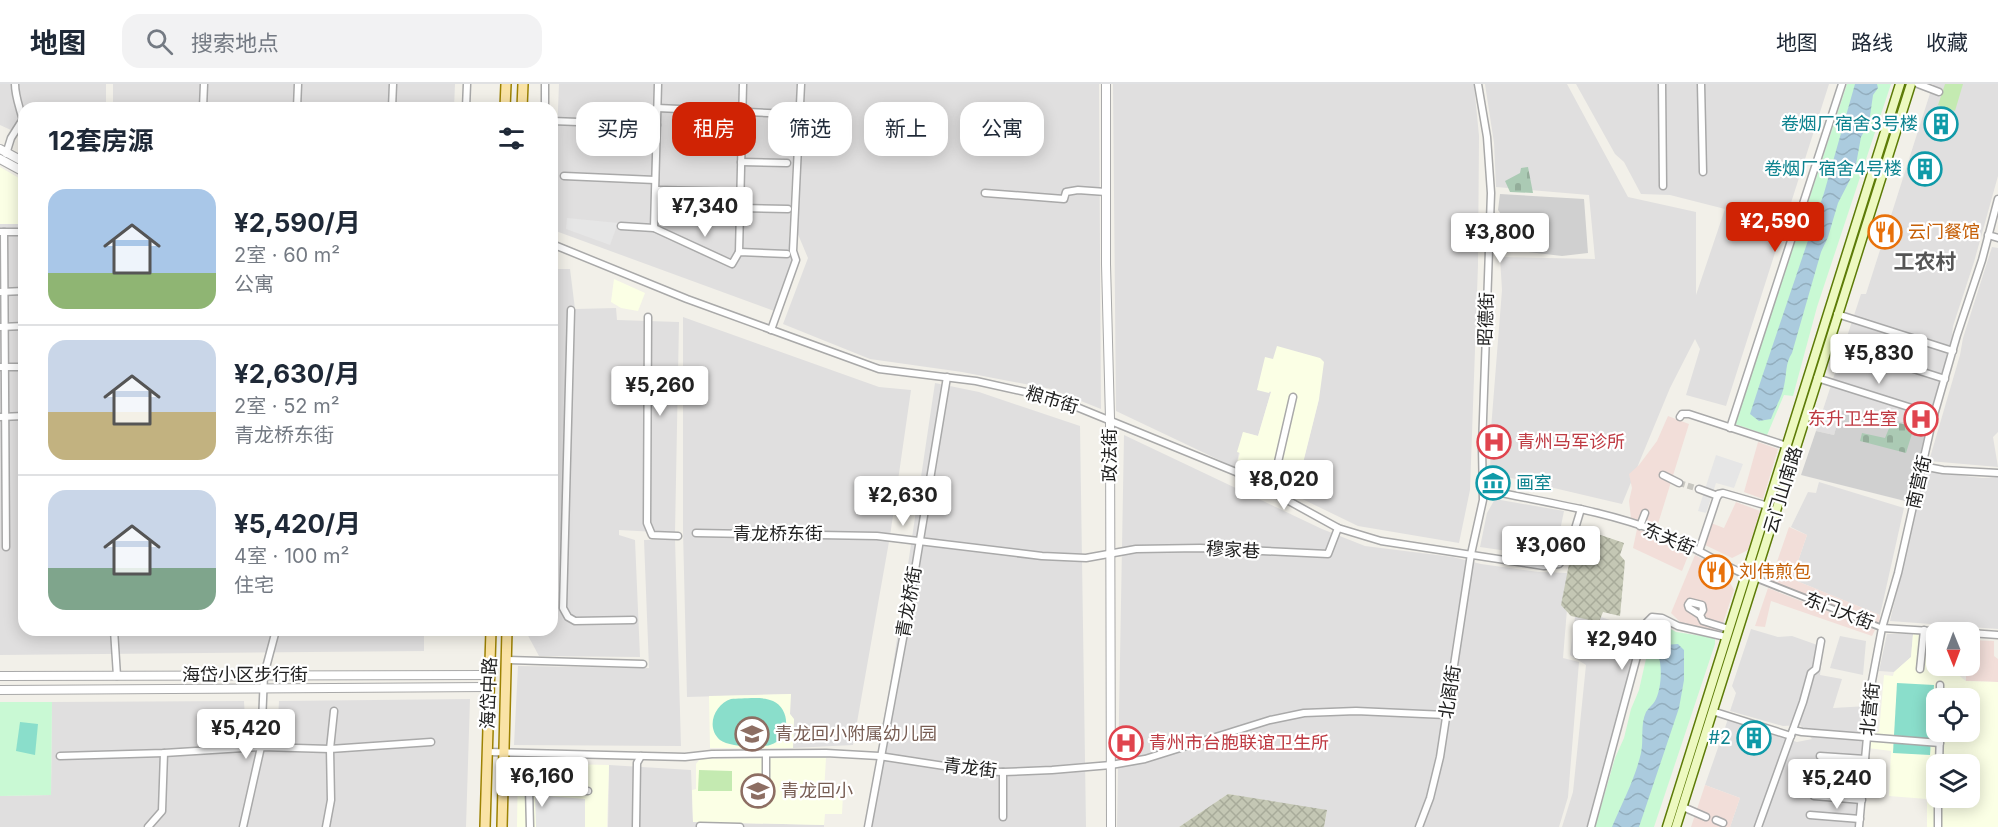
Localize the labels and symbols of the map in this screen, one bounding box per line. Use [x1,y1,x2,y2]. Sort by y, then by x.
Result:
building icon: 卷烟厂宿舍3号楼 [1923,106,1959,142]
place label: 卷烟厂宿舍3号楼 [1781,113,1918,134]
building icon: 卷烟厂宿舍4号楼 [1907,151,1943,187]
place label: 卷烟厂宿舍4号楼 [1764,158,1902,179]
pin: ¥7,340 [656,187,754,238]
pin: ¥2,590 [1726,202,1824,253]
pin: ¥3,800 [1451,213,1549,264]
restaurant icon: 云门餐馆 [1867,214,1903,250]
place label: 云门餐馆 [1908,221,1980,242]
district label: 工农村 [1894,249,1957,274]
street label: 昭德街 [1474,292,1497,346]
pin: ¥5,830 [1830,334,1928,385]
pin: ¥5,260 [611,366,709,417]
street label: 粮市街 [1023,382,1081,417]
hospital icon: 东升卫生室 [1903,401,1939,437]
place label: 东升卫生室 [1808,408,1898,429]
hospital icon: 青州马军诊所 [1476,424,1512,460]
street label: 政法街 [1099,428,1120,482]
place label: 青州马军诊所 [1517,431,1625,452]
street label: 云门山南路 [1759,444,1806,536]
street label: 南营街 [1902,453,1935,511]
pin: ¥8,020 [1235,460,1333,511]
museum icon: 画室 [1475,465,1511,501]
place label: 画室 [1516,472,1552,493]
pin: ¥2,630 [854,476,952,527]
street label: 东关街 [1640,518,1698,559]
street label: 青龙桥东街 [733,523,823,544]
pin: ¥3,060 [1502,526,1600,577]
street label: 穆家巷 [1206,538,1261,561]
restaurant icon: 刘伟煎包 [1698,554,1734,590]
place label: 刘伟煎包 [1739,561,1811,582]
street label: 青龙桥街 [892,565,925,639]
street label: 东门大街 [1802,588,1877,633]
pin: ¥2,940 [1573,620,1671,671]
north arrow [1926,622,1980,676]
street label: 海岱中路 [477,657,500,729]
street label: 海岱小区步行街 [182,664,308,685]
street label: 北阁街 [1435,664,1464,720]
street label: 北营街 [1856,681,1883,737]
pin: ¥5,420 [197,709,295,760]
school or university icon: 青龙回小附属幼儿园 [734,716,770,752]
building icon: #2 [1736,720,1772,756]
place label: 青龙回小附属幼儿园 [775,723,937,744]
hospital icon: 青州市台胞联谊卫生所 [1108,725,1144,761]
place label: #2 [1709,727,1731,748]
place label: 青州市台胞联谊卫生所 [1149,732,1329,753]
street label: 青龙街 [942,754,998,781]
pin: ¥6,160 [493,757,591,808]
pin: ¥5,240 [1788,759,1886,810]
school or university icon: 青龙回小 [740,773,776,809]
place label: 青龙回小 [781,780,853,801]

